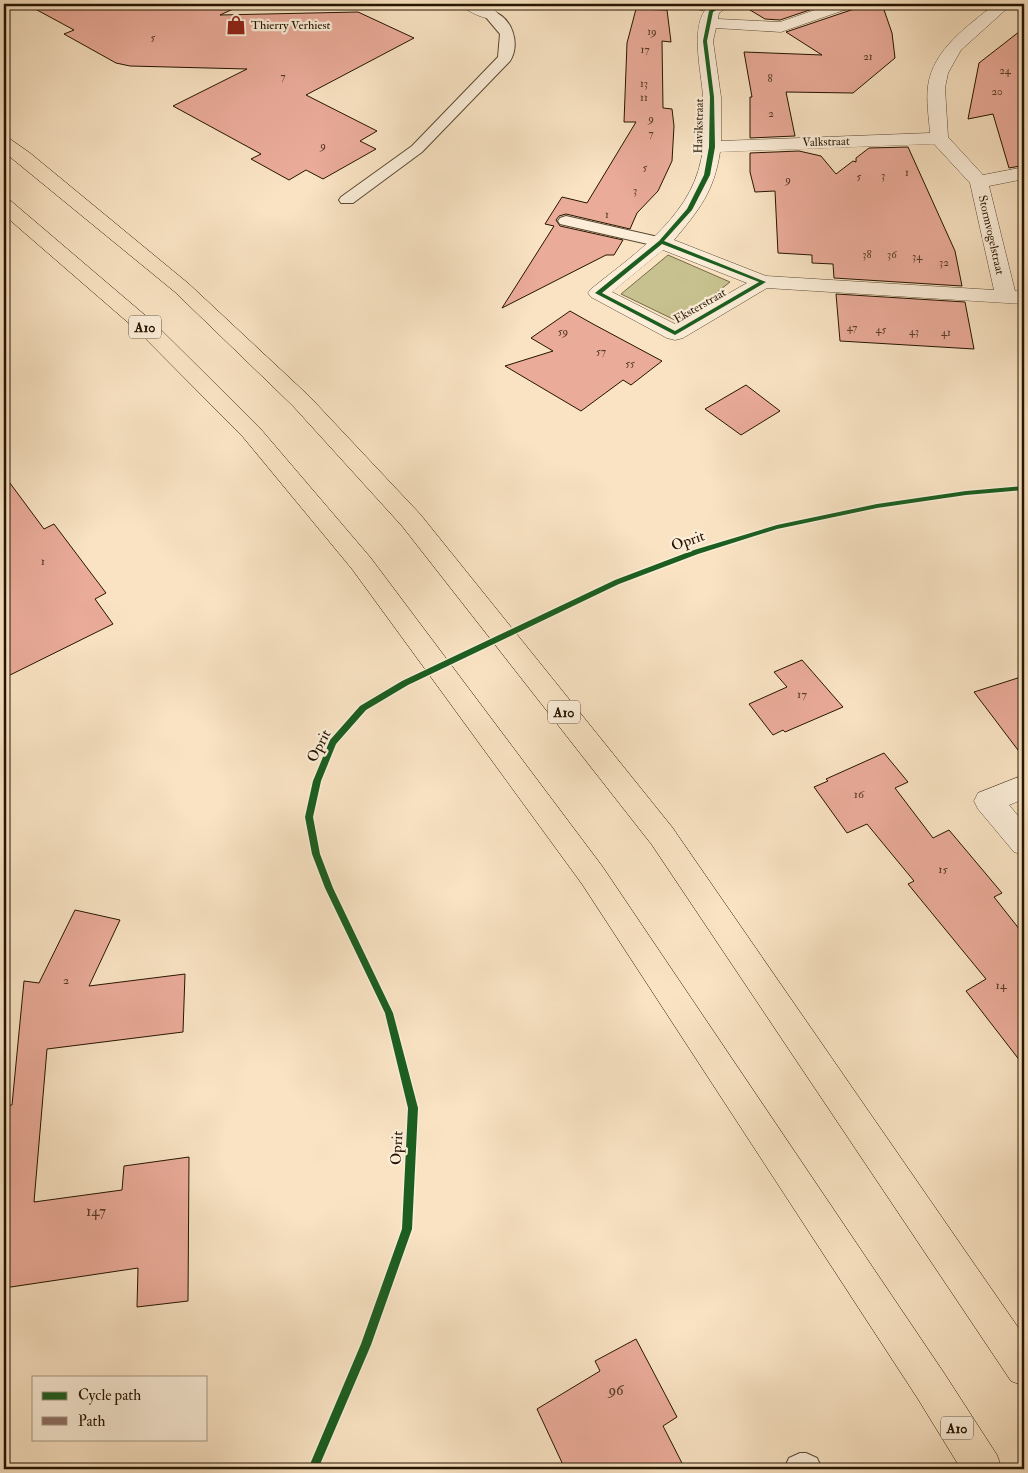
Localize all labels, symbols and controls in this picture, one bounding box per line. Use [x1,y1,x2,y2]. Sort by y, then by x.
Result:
shop icon: Thierry Verhiest [225,14,247,36]
place label: Thierry Verhiest [251,18,331,33]
house number: 19 [647,25,657,38]
house number: 5 [151,31,156,44]
house number: 17 [641,43,649,56]
house number: 21 [863,50,873,63]
house number: 24 [999,64,1012,77]
house number: 7 [280,70,286,83]
house number: 8 [767,72,773,85]
house number: 13 [640,77,648,90]
house number: 20 [991,85,1003,98]
house number: 11 [640,91,648,104]
street label: Havikstraat [691,98,707,154]
house number: 2 [768,107,774,120]
house number: 9 [647,112,654,125]
house number: 7 [648,127,654,140]
street label: Valkstraat [802,134,850,150]
house number: 9 [319,139,326,152]
house number: 5 [643,161,648,174]
house number: 1 [905,166,909,179]
house number: 3 [881,169,885,182]
house number: 5 [857,170,862,183]
house number: 9 [784,173,791,186]
house number: 3 [633,184,637,197]
street label: Stormvogelstraat [975,194,1007,276]
house number: 1 [605,208,609,221]
house number: 38 [862,248,872,261]
house number: 36 [887,248,898,261]
house number: 34 [912,250,923,263]
house number: 32 [939,256,949,269]
street label: Eksterstraat [671,285,729,327]
road number: A10 [129,316,161,338]
house number: 47 [847,321,857,334]
house number: 45 [876,323,887,336]
house number: 59 [558,325,568,338]
house number: 43 [909,325,919,338]
house number: 41 [941,326,951,339]
house number: 57 [596,345,606,358]
house number: 55 [625,357,635,370]
street label: Oprit [669,526,708,556]
house number: 1 [41,554,45,569]
house number: 17 [797,687,807,702]
road number: A10 [548,700,580,724]
street label: Oprit [303,726,336,766]
house number: 16 [854,787,865,802]
house number: 15 [938,862,948,877]
house number: 2 [63,973,69,988]
house number: 14 [996,978,1007,993]
street label: Oprit [387,1130,408,1166]
house number: 147 [86,1202,106,1221]
legend [32,1376,208,1440]
house number: 96 [607,1381,625,1400]
text: Cycle path [78,1386,141,1406]
text: Path [78,1412,105,1431]
road number: A10 [941,1416,973,1440]

